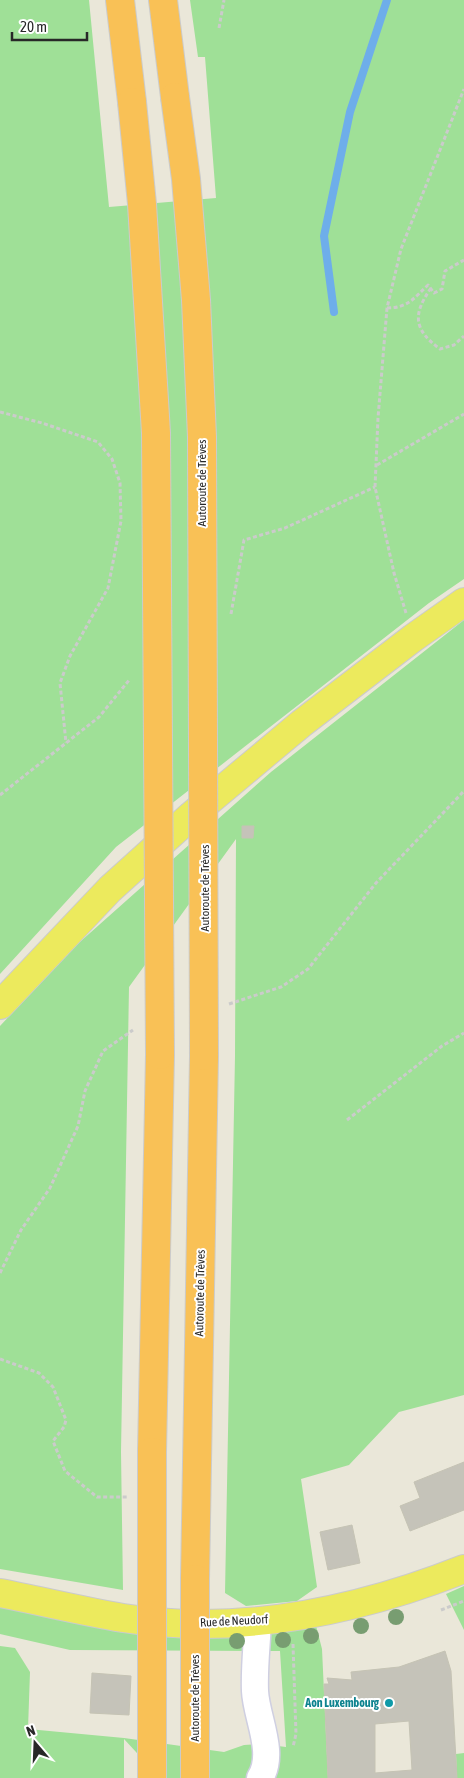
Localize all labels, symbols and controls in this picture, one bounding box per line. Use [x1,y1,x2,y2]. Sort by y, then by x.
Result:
scale bar [12,10,88,42]
text: 20 m [20,18,47,35]
street label: Autoroute de Trèves [195,440,209,526]
street label: Autoroute de Trèves [198,845,212,931]
street label: Autoroute de Trèves [192,1250,208,1336]
street label: Rue de Neudorf [200,1612,269,1630]
street label: Autoroute de Trèves [188,1655,202,1741]
place label: Aon Luxembourg [304,1696,380,1710]
marker: Aon Luxembourg [383,1697,395,1709]
north arrow [10,1718,60,1768]
text: N [24,1722,37,1740]

